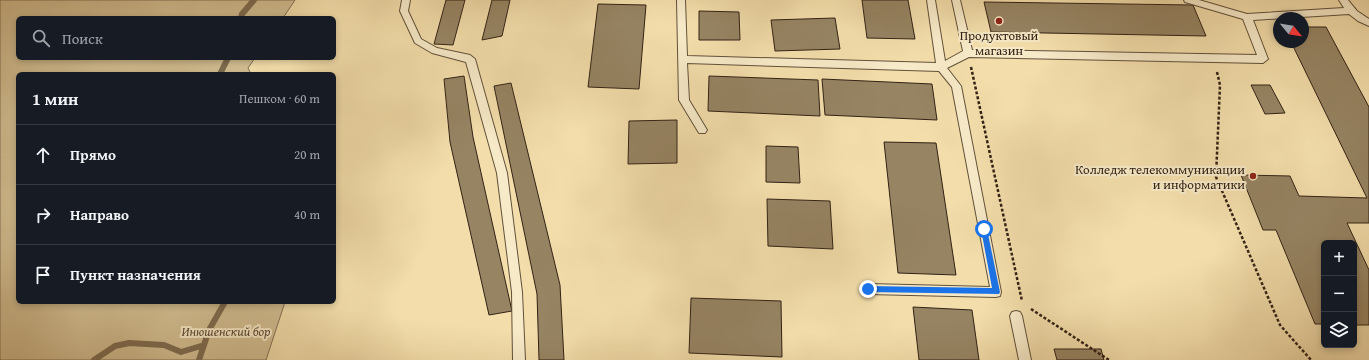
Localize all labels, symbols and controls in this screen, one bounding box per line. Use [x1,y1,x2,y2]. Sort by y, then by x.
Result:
north arrow [1273,12,1309,48]
search box [16,16,336,60]
marker: Продуктовый магазин [994,16,1004,26]
place label: Продуктовый магазин [960,26,1039,60]
icon: search [30,27,52,49]
text: Поиск [62,28,103,49]
text: 1 мин [32,86,78,111]
text: Пешком · 60 m [239,89,320,108]
icon: ahead [32,144,54,166]
text: Прямо [70,144,116,165]
text: 20 m [294,145,320,164]
place label: Колледж телекоммуникации и информатики [1075,160,1245,194]
marker: Колледж телекоммуникации и информатики [1248,171,1258,181]
icon: right [32,204,54,226]
text: Направо [70,204,129,225]
text: 40 m [294,205,320,224]
route start [975,220,993,238]
map controls [1321,240,1357,348]
button: + [1321,240,1357,276]
icon: arrive [32,264,54,286]
text: Пункт назначения [70,264,201,285]
button: − [1321,276,1357,312]
route end [859,280,877,298]
button: layers [1321,312,1357,348]
park label: Инюшенский бор [182,322,270,341]

